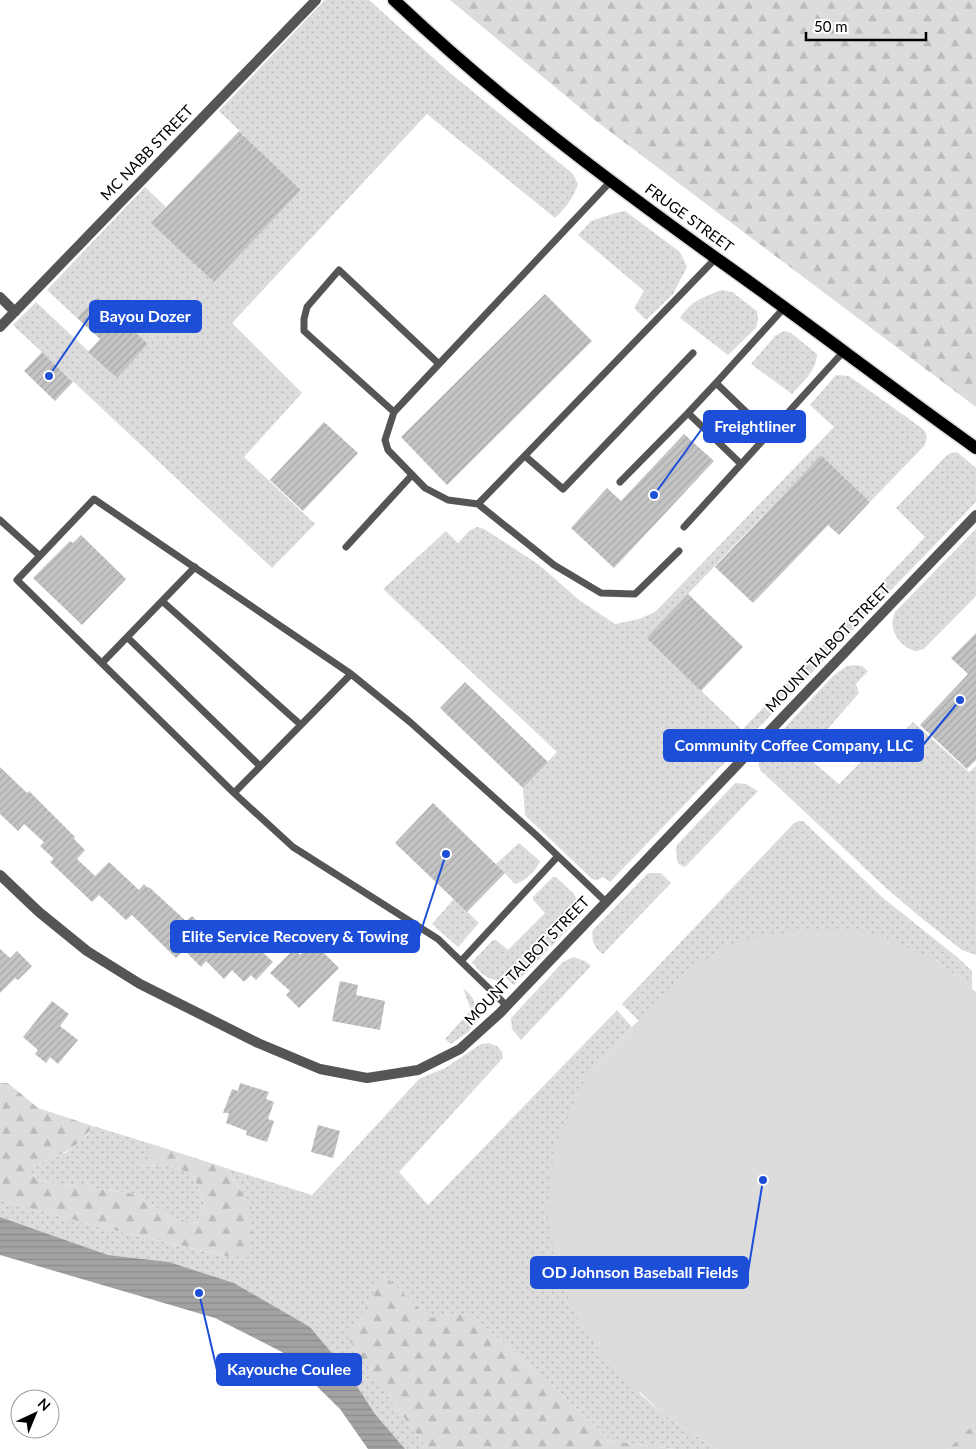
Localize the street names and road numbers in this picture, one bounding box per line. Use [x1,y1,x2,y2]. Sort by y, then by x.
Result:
street label: MC NABB STREET [96,101,196,204]
street label: FRUGE STREET [642,179,737,255]
street label: MOUNT TALBOT STREET [761,579,894,715]
street label: MOUNT TALBOT STREET [460,892,593,1028]

